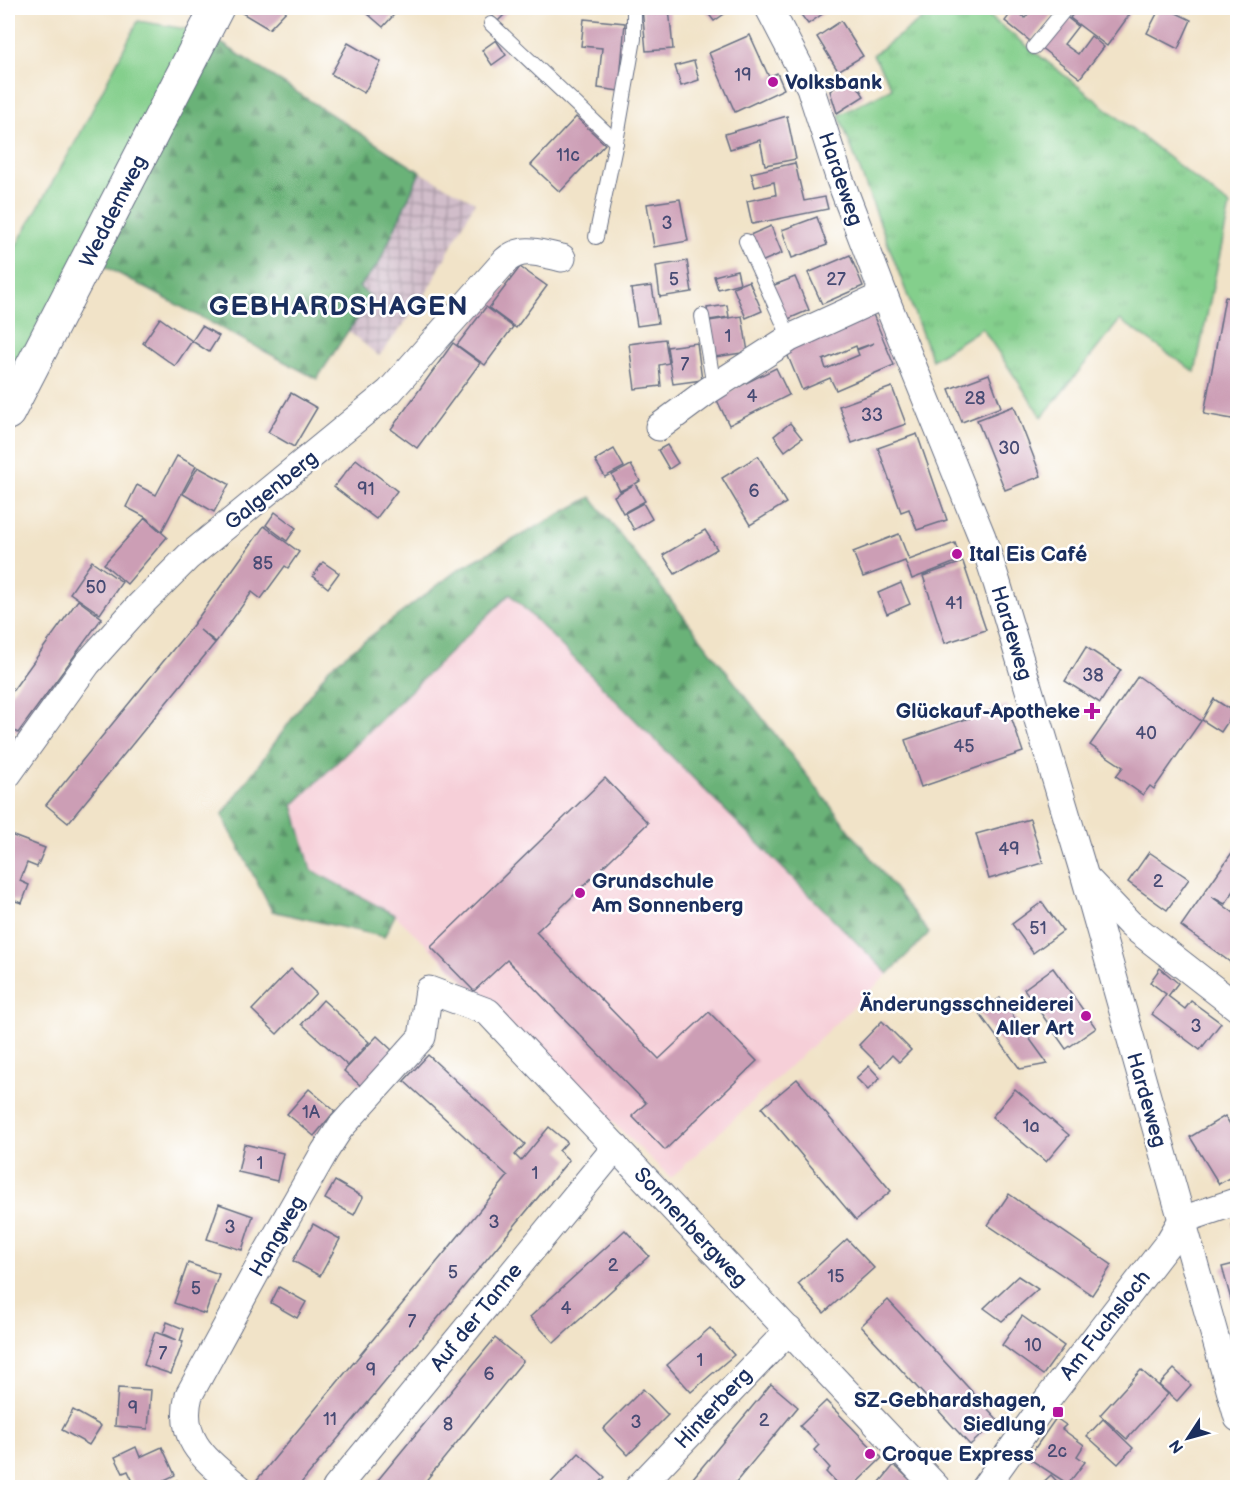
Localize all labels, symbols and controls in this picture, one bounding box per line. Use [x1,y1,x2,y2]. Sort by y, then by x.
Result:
house number: 19 [734,65,752,86]
place label: Volksbank [785,70,882,95]
marker: Volksbank [766,75,780,89]
street label: Hardeweg [813,129,868,229]
house number: 11c [556,145,580,166]
street label: Weddemweg [74,151,152,272]
house number: 3 [661,213,673,234]
house number: 5 [669,269,679,290]
house number: 27 [826,269,846,290]
district label: GEBHARDSHAGEN [209,291,469,323]
house number: 1 [725,326,731,347]
house number: 7 [681,354,690,375]
house number: 4 [747,386,758,407]
house number: 28 [964,388,986,409]
house number: 33 [861,405,883,426]
house number: 30 [998,438,1020,459]
street label: Galgenberg [220,445,323,535]
house number: 91 [357,479,375,500]
house number: 6 [749,481,760,502]
place label: Ital Eis Café [969,542,1088,567]
marker: Ital Eis Café [950,547,964,561]
house number: 85 [253,553,273,574]
house number: 50 [86,577,106,598]
street label: Hardeweg [985,583,1038,683]
house number: 41 [945,593,963,614]
house number: 38 [1082,665,1104,686]
place label: Glückauf-Apotheke [896,699,1080,724]
marker: Glückauf-Apotheke [1085,704,1099,718]
house number: 40 [1135,723,1157,744]
house number: 45 [953,736,975,757]
house number: 49 [998,839,1020,860]
place label: Grundschule Am Sonnenberg [591,869,744,918]
house number: 2 [1153,871,1164,892]
marker: Grundschule Am Sonnenberg [573,886,587,900]
house number: 51 [1029,918,1047,939]
place label: Änderungsschneiderei Aller Art [859,991,1074,1041]
marker: Änderungsschneiderei Aller Art [1079,1009,1093,1023]
house number: 3 [1190,1016,1202,1037]
street label: Hardeweg [1121,1050,1172,1150]
house number: 1A [302,1102,320,1123]
house number: 1a [1022,1116,1040,1137]
house number: 1 [257,1153,263,1174]
street label: Sonnenbergweg [629,1162,753,1293]
house number: 1 [532,1163,538,1184]
street label: Hangweg [244,1191,311,1281]
house number: 3 [488,1212,500,1233]
house number: 3 [224,1217,236,1238]
house number: 2 [608,1255,619,1276]
street label: Auf der Tanne [425,1258,528,1376]
house number: 5 [448,1262,458,1283]
street label: Am Fuchsloch [1055,1265,1156,1385]
house number: 15 [827,1266,845,1287]
house number: 5 [191,1278,201,1299]
house number: 4 [561,1298,572,1319]
house number: 7 [408,1311,417,1332]
house number: 10 [1024,1335,1042,1356]
house number: 7 [159,1343,168,1364]
house number: 1 [697,1350,703,1371]
house number: 9 [366,1360,376,1381]
street label: Hinterberg [670,1363,757,1454]
house number: 6 [484,1364,495,1385]
place label: SZ-Gebhardshagen, Siedlung [854,1388,1046,1437]
house number: 9 [128,1398,138,1419]
marker: SZ-Gebhardshagen, Siedlung [1051,1405,1065,1419]
north arrow [1158,1408,1218,1468]
house number: 11 [323,1409,337,1430]
house number: 2 [759,1410,770,1431]
house number: 3 [630,1412,642,1433]
house number: 8 [443,1414,453,1435]
text: N [1166,1435,1188,1456]
house number: 2c [1047,1441,1067,1462]
place label: Croque Express [882,1442,1034,1467]
marker: Croque Express [863,1447,877,1461]

